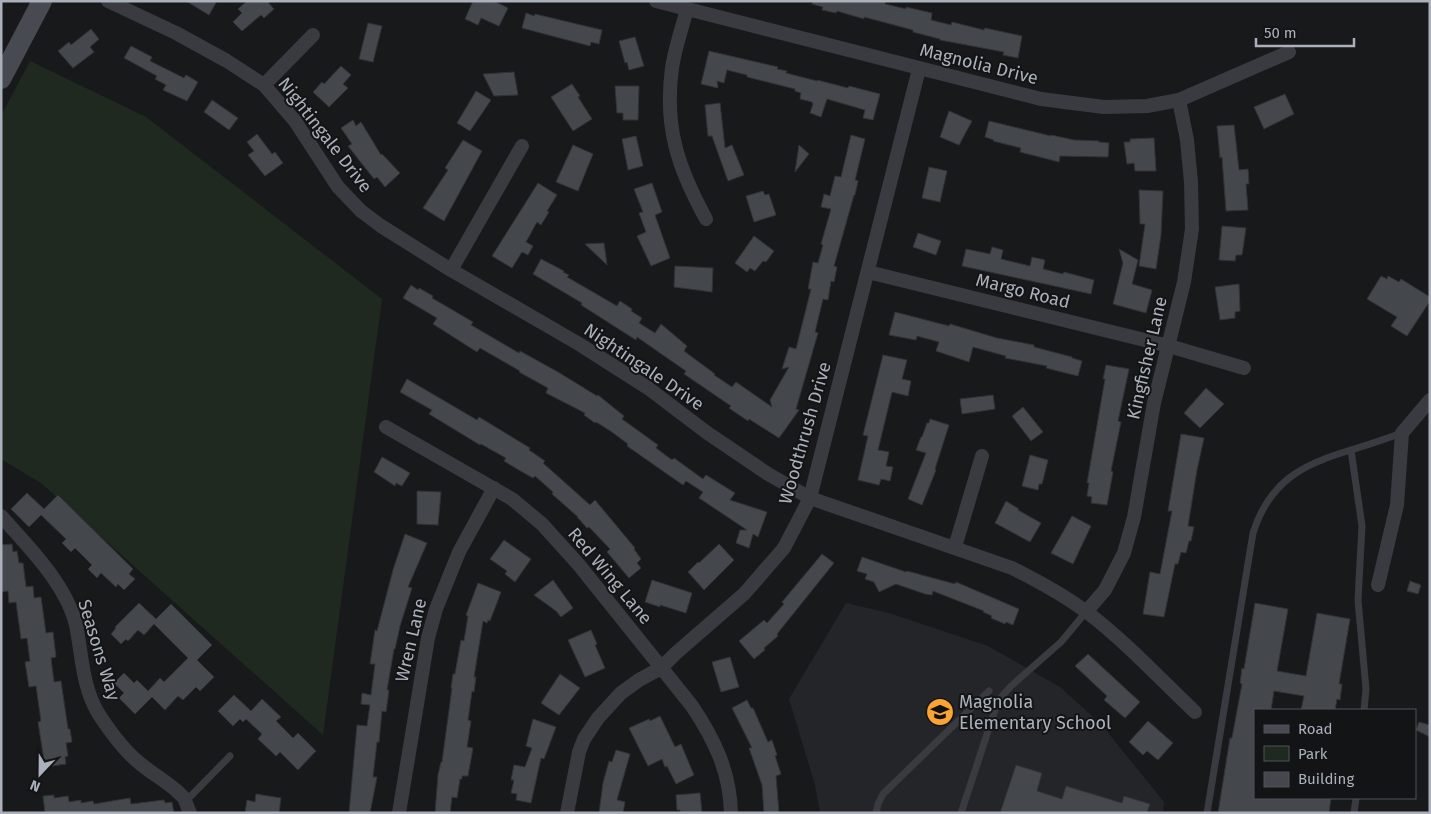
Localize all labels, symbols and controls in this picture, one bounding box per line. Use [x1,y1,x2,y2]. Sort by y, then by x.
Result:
scale bar [1256,15,1354,47]
text: 50 m [1264,24,1297,42]
street label: Magnolia Drive [918,39,1040,89]
street label: Nightingale Drive [273,73,377,197]
street label: Margo Road [974,269,1072,313]
street label: Kingfisher Lane [1122,294,1172,422]
street label: Nightingale Drive [580,319,708,415]
street label: Woodthrush Drive [774,359,836,507]
street label: Red Wing Lane [563,523,657,629]
street label: Wren Lane [391,596,431,684]
street label: Seasons Way [73,597,125,703]
place label: Magnolia Elementary School [959,691,1111,734]
school or university icon: Magnolia Elementary School [925,697,955,727]
legend [1254,709,1416,799]
text: Road [1298,720,1333,738]
text: Park [1298,745,1328,763]
north arrow [15,749,65,799]
text: Building [1298,770,1354,788]
text: N [28,776,43,795]

